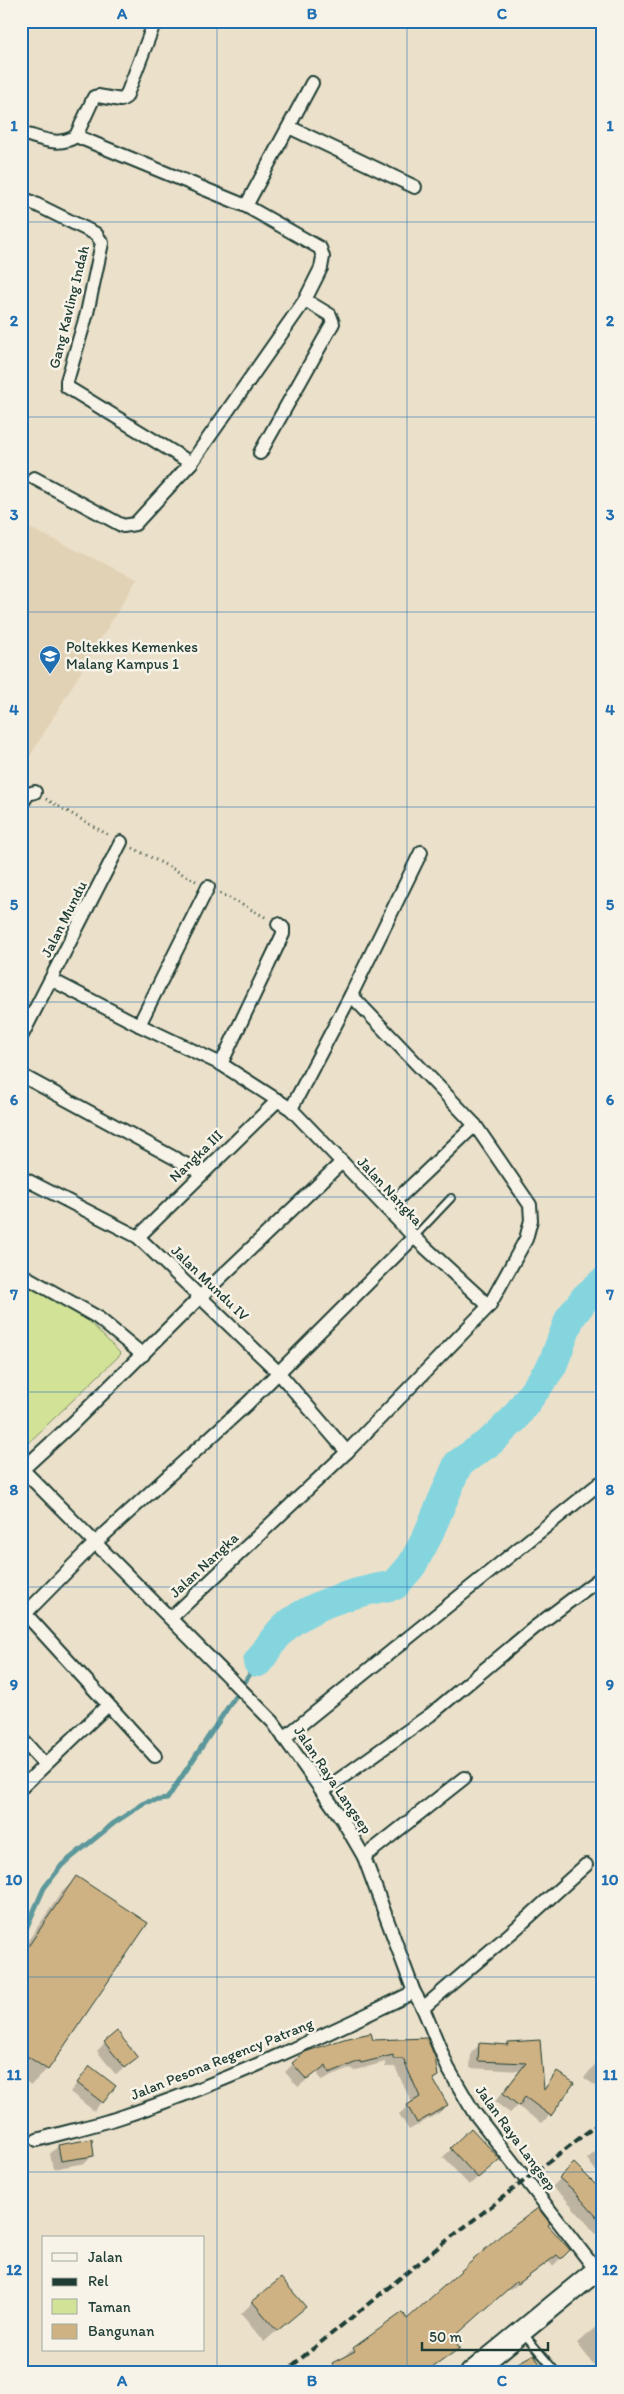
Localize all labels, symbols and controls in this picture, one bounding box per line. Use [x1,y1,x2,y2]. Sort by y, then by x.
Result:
text: A [116,4,128,23]
text: B [307,4,318,23]
text: C [497,4,508,23]
text: 1 [10,116,18,135]
text: 1 [606,116,614,135]
street label: Gang Kavling Indah [45,244,93,370]
text: 2 [10,311,19,330]
text: 2 [606,311,615,330]
text: 3 [10,505,19,524]
text: 3 [606,505,615,524]
place label: Poltekkes Kemenkes Malang Kampus 1 [66,638,198,673]
school or university icon: Poltekkes Kemenkes Malang Kampus 1 [38,644,62,675]
text: 4 [9,700,19,719]
text: 4 [605,700,615,719]
street label: Jalan Mundu [37,878,91,960]
text: 5 [10,895,19,914]
text: 5 [606,895,615,914]
text: 6 [10,1090,19,1109]
text: 6 [606,1090,615,1109]
street label: Nangka III [165,1126,227,1186]
street label: Jalan Nangka [354,1153,427,1229]
street label: Jalan Mundu IV [167,1241,253,1325]
text: 7 [9,1285,18,1304]
text: 7 [605,1285,614,1304]
text: 8 [10,1480,19,1499]
text: 8 [606,1480,615,1499]
street label: Jalan Nangka [166,1528,242,1601]
text: 9 [10,1675,18,1694]
text: 9 [606,1675,614,1694]
street label: Jalan Raya Langsep [290,1723,376,1837]
text: 10 [5,1870,23,1889]
text: 10 [601,1870,619,1889]
street label: Jalan Pesona Regency Patrang [128,2014,316,2104]
text: 11 [7,2065,22,2084]
text: 11 [603,2065,618,2084]
street label: Jalan Raya Langsep [472,2082,560,2194]
legend [42,2236,205,2352]
text: Jalan [88,2248,122,2266]
text: 12 [6,2260,23,2279]
text: 12 [602,2260,619,2279]
text: Rel [88,2272,109,2290]
text: Taman [88,2298,131,2316]
scale bar [422,2319,548,2351]
text: Bangunan [88,2322,155,2340]
text: 50 m [429,2328,462,2346]
text: A [116,2371,128,2390]
text: B [307,2371,318,2390]
text: C [497,2371,508,2390]

